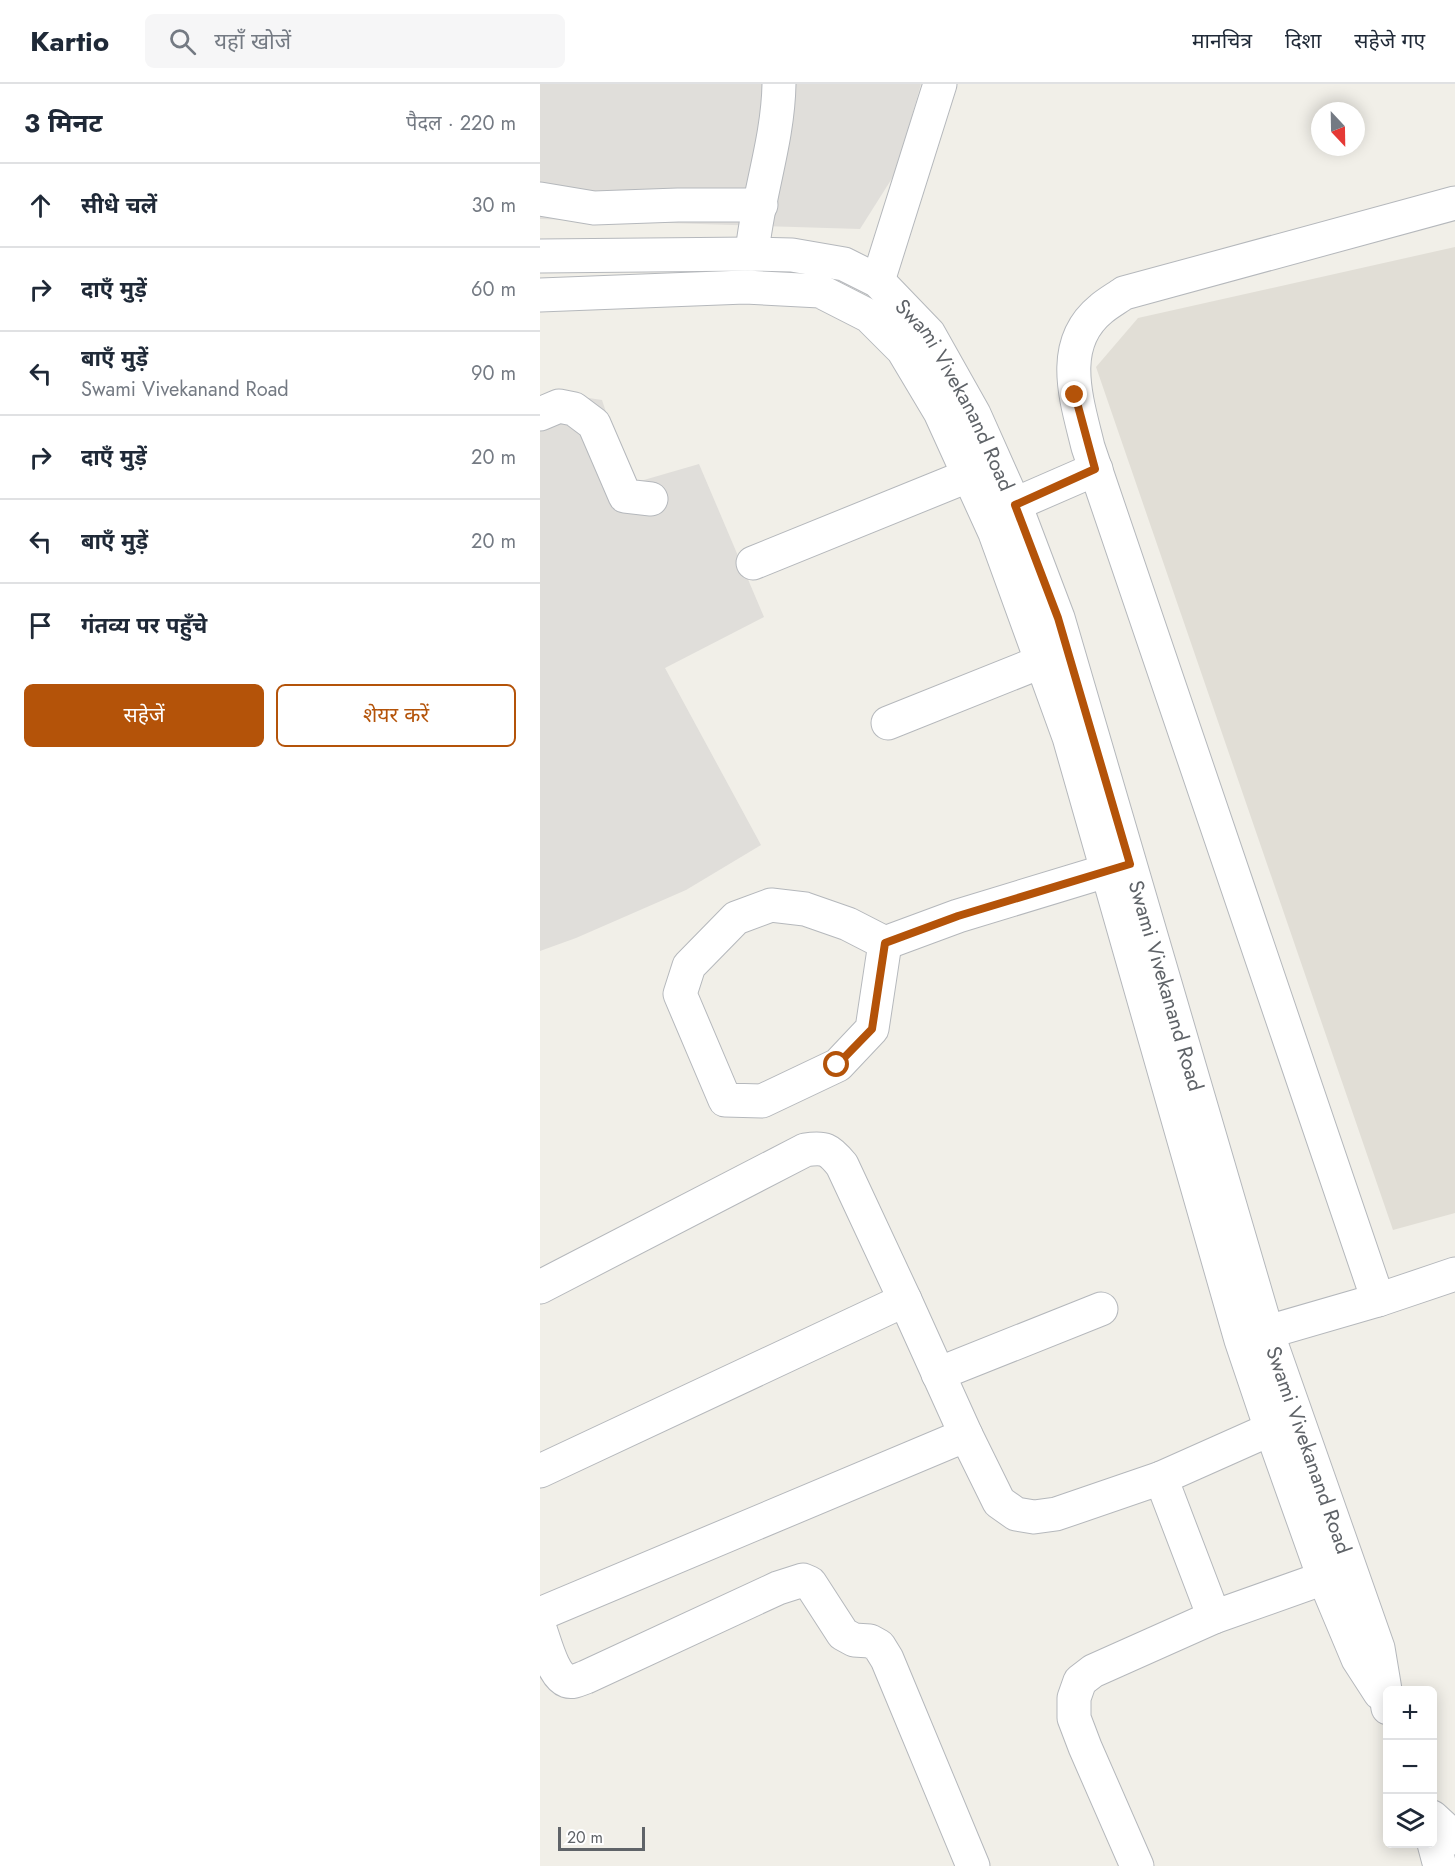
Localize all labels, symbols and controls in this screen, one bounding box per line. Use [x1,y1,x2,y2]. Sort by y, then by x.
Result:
search box [145,14,565,68]
text: Kartio [30,21,109,62]
icon: search [166,25,199,58]
text: यहाँ खोजें [214,25,291,57]
text: मानचित्र [1192,26,1252,56]
text: दिशा [1285,26,1321,56]
text: सहेजे गए [1354,26,1425,56]
north arrow [1311,102,1365,156]
text: 3 मिनट [24,104,103,142]
text: पैदल · 220 m [406,109,516,138]
icon: ahead [24,189,57,222]
text: सीधे चलें [81,189,157,221]
text: 30 m [471,191,516,220]
icon: right [24,273,57,306]
text: दाएँ मुड़ें [81,273,147,305]
text: 60 m [471,275,516,304]
street label: Swami Vivekanand Road [888,292,1021,496]
text: बाएँ मुड़ें [81,342,148,374]
icon: left [24,357,57,390]
text: 90 m [471,359,516,388]
text: Swami Vivekanand Road [81,375,289,404]
route end [1061,381,1087,407]
icon: right [24,441,57,474]
text: दाएँ मुड़ें [81,441,147,473]
text: 20 m [471,443,516,472]
icon: left [24,525,57,558]
text: बाएँ मुड़ें [81,525,148,557]
text: 20 m [471,527,516,556]
icon: arrive [24,609,57,642]
text: गंतव्य पर पहुँचे [81,609,207,641]
button: सहेजें [24,684,264,747]
button: शेयर करें [276,684,516,747]
street label: Swami Vivekanand Road [1121,877,1211,1095]
route start [823,1051,849,1077]
street label: Swami Vivekanand Road [1258,1342,1359,1558]
map controls [1383,1686,1437,1848]
button: + [1383,1686,1437,1740]
button: − [1383,1740,1437,1794]
button: layers [1383,1794,1437,1848]
scale bar [558,1824,645,1852]
text: 20 m [567,1826,603,1849]

